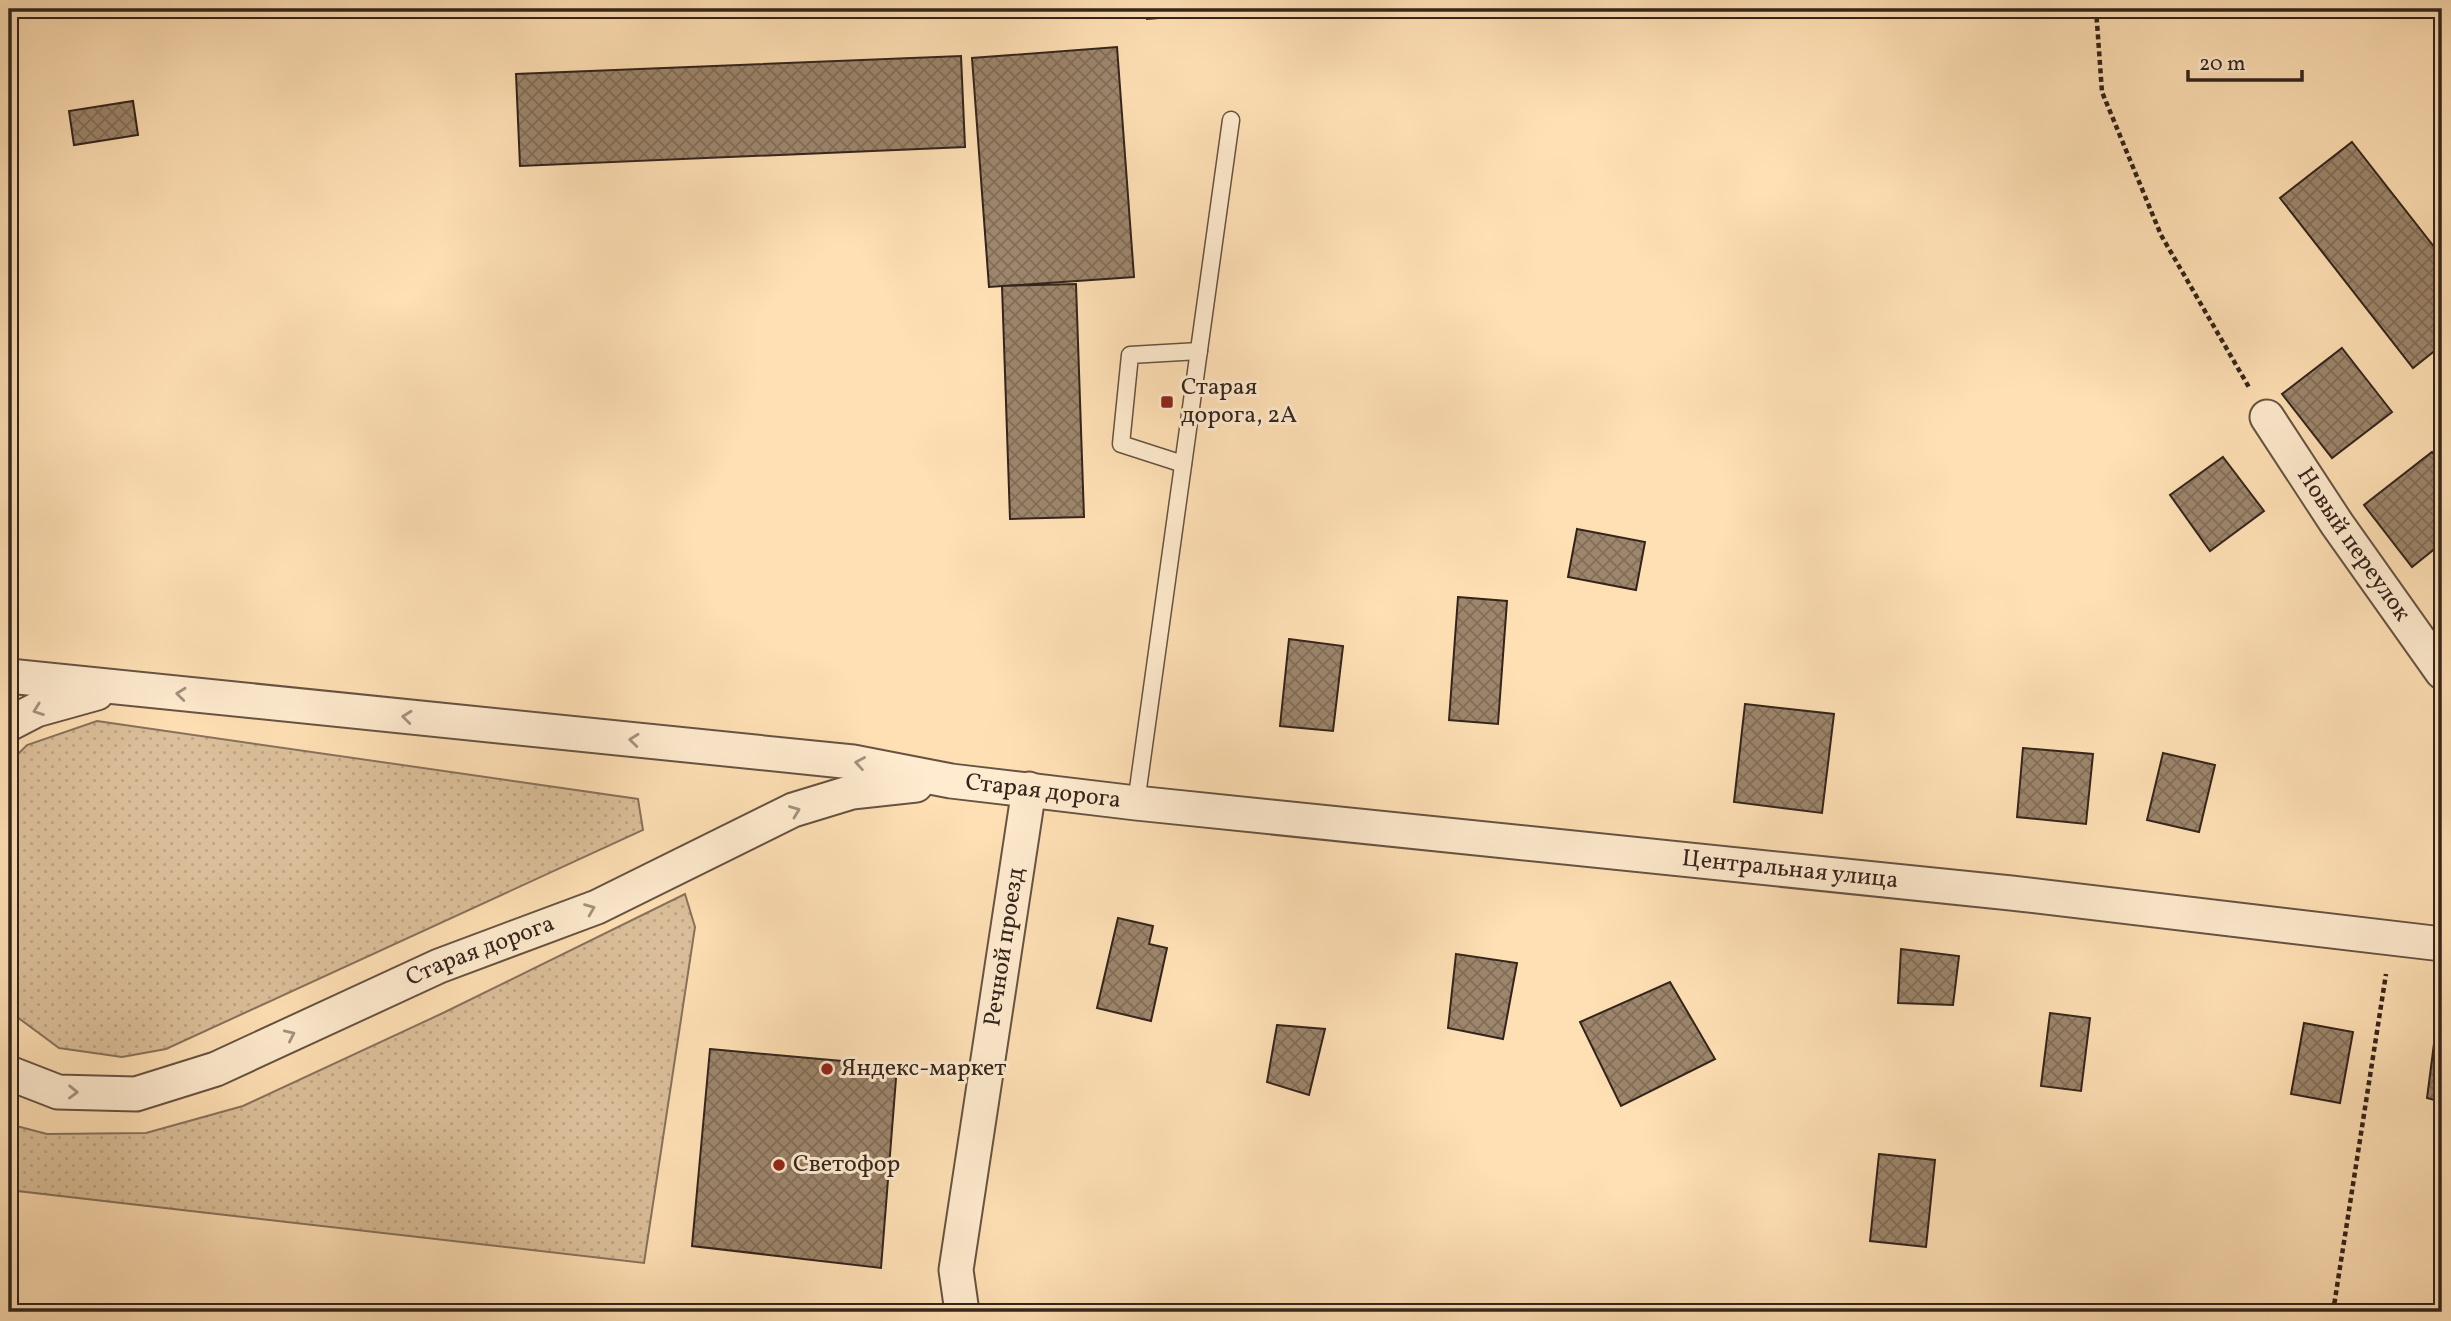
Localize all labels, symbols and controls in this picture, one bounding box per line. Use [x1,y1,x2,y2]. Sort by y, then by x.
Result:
scale bar [2188,38,2302,82]
text: 20 m [2199,50,2245,79]
place label: Старая дорога, 2А [1181,371,1297,433]
marker: Старая дорога, 2А [1159,394,1175,410]
street label: Новый переулок [2288,461,2418,629]
one-way arrow [175,687,187,702]
one-way arrow [33,702,45,716]
one-way arrow [402,710,413,725]
one-way arrow [628,733,639,748]
one-way arrow [854,757,866,772]
street label: Старая дорога [963,766,1123,818]
one-way arrow [788,805,800,819]
street label: Центральная улица [1680,842,1900,898]
street label: Речной проезд [976,865,1034,1029]
one-way arrow [583,904,595,918]
street label: Старая дорога [401,907,559,996]
one-way arrow [283,1029,295,1043]
place label: Яндекс-маркет [841,1052,1006,1086]
marker: Яндекс-маркет [819,1061,835,1077]
one-way arrow [68,1085,79,1100]
place label: Светофор [793,1148,900,1182]
marker: Светофор [771,1157,787,1173]

